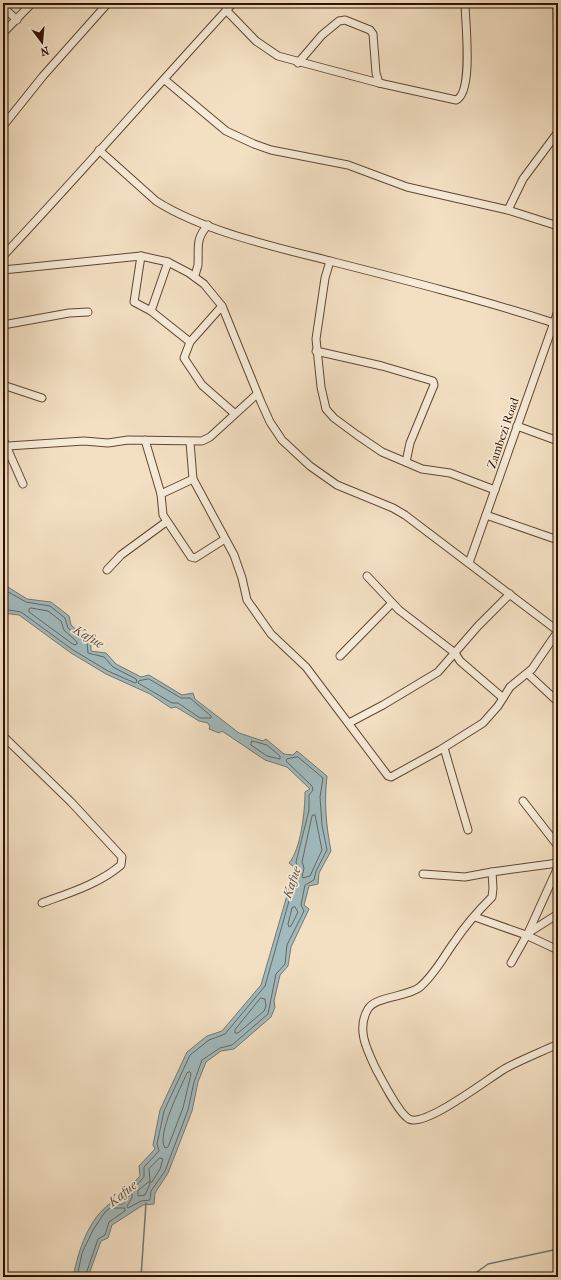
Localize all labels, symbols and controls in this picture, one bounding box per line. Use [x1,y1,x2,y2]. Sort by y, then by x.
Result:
north arrow [22,22,62,62]
text: N [38,44,50,59]
street label: Zambezi Road [484,395,522,470]
water label: Kafue [70,621,107,652]
water label: Kafue [279,864,304,901]
water label: Kafue [104,1177,140,1210]

